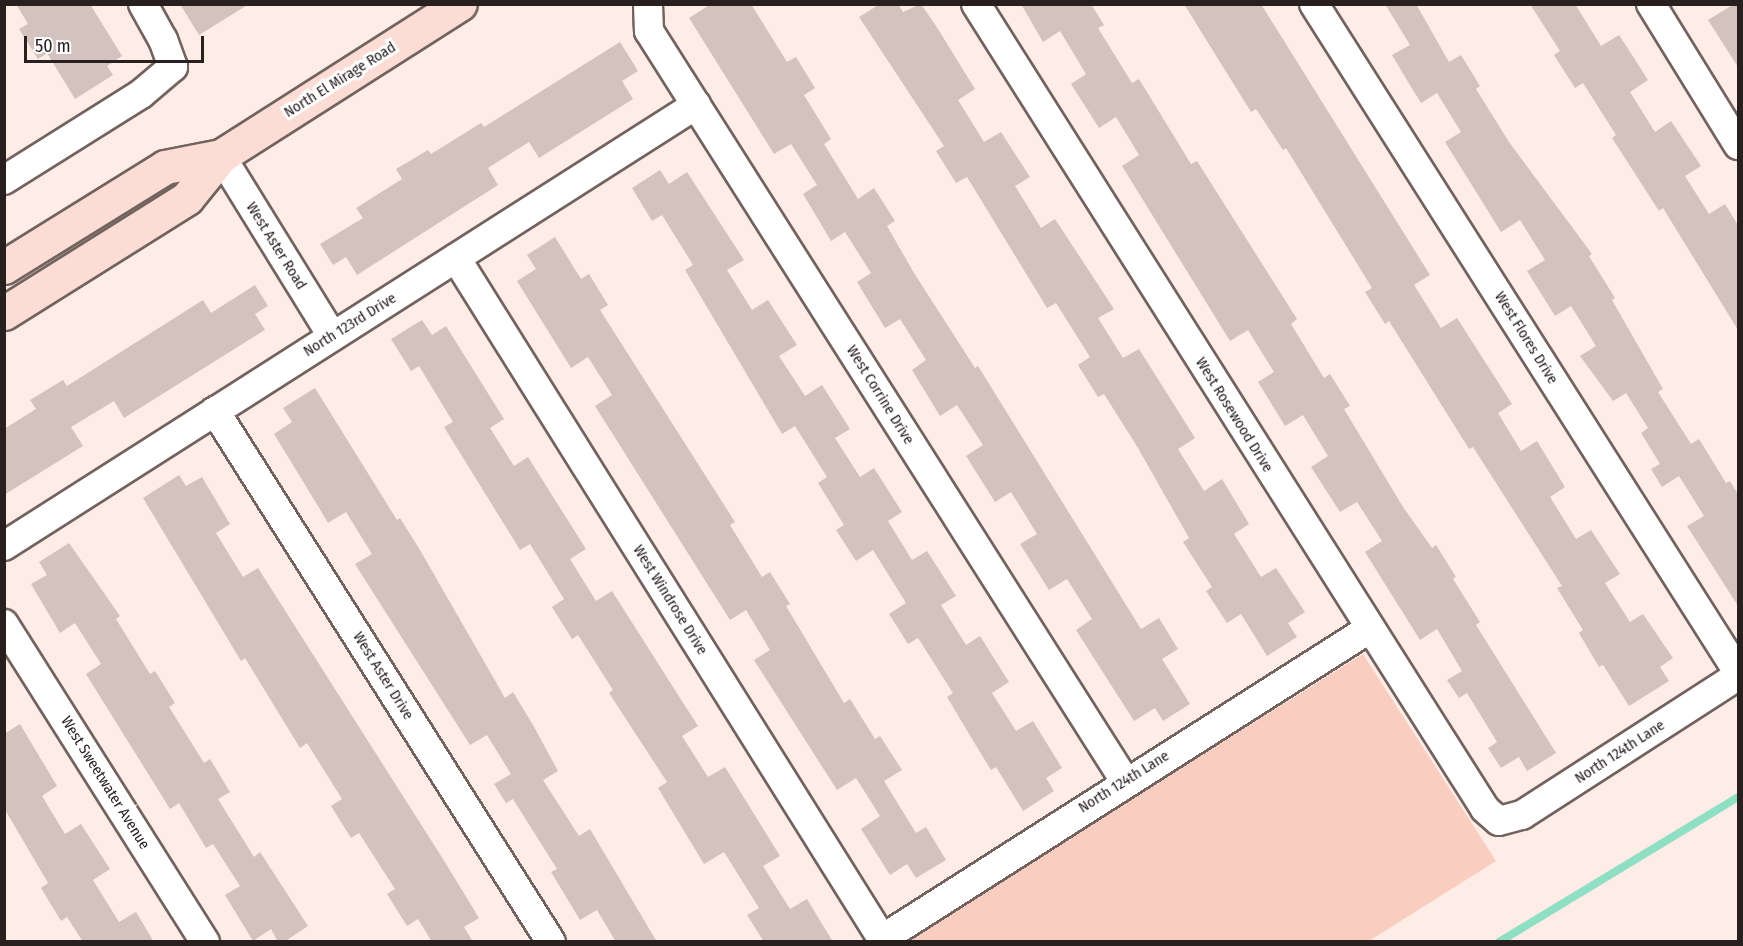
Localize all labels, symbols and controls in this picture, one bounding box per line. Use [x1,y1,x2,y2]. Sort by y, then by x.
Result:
scale bar [27,24,207,62]
text: 50 m [35,35,71,57]
street label: North El Mirage Road [281,38,399,122]
street label: West Aster Road [242,199,310,293]
street label: North 123rd Drive [300,289,400,361]
street label: West Flores Drive [1490,289,1562,387]
street label: West Corrine Drive [842,342,918,448]
street label: West Rosewood Drive [1191,354,1277,476]
street label: West Windrose Drive [629,542,711,658]
street label: West Aster Drive [349,629,417,723]
street label: West Sweetwater Avenue [57,713,153,853]
street label: North 124th Lane [1572,716,1668,788]
street label: North 124th Lane [1075,747,1173,817]

